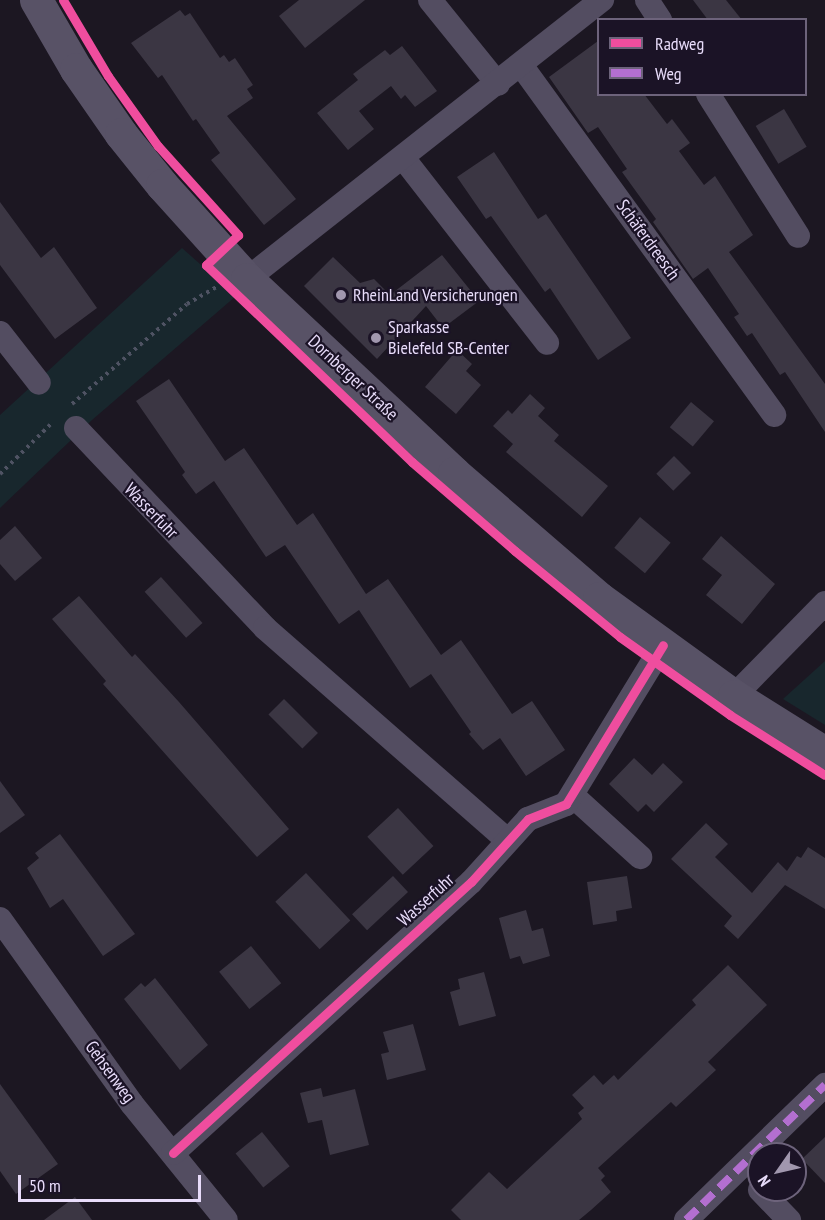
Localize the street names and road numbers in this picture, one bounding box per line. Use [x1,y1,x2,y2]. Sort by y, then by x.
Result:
street label: Schäferdreesch [612,196,684,284]
street label: Dornberger Straße [304,331,402,425]
street label: Wasserfuhr [119,479,183,543]
street label: Wasserfuhr [393,869,459,931]
street label: Gehsenweg [80,1037,140,1107]

